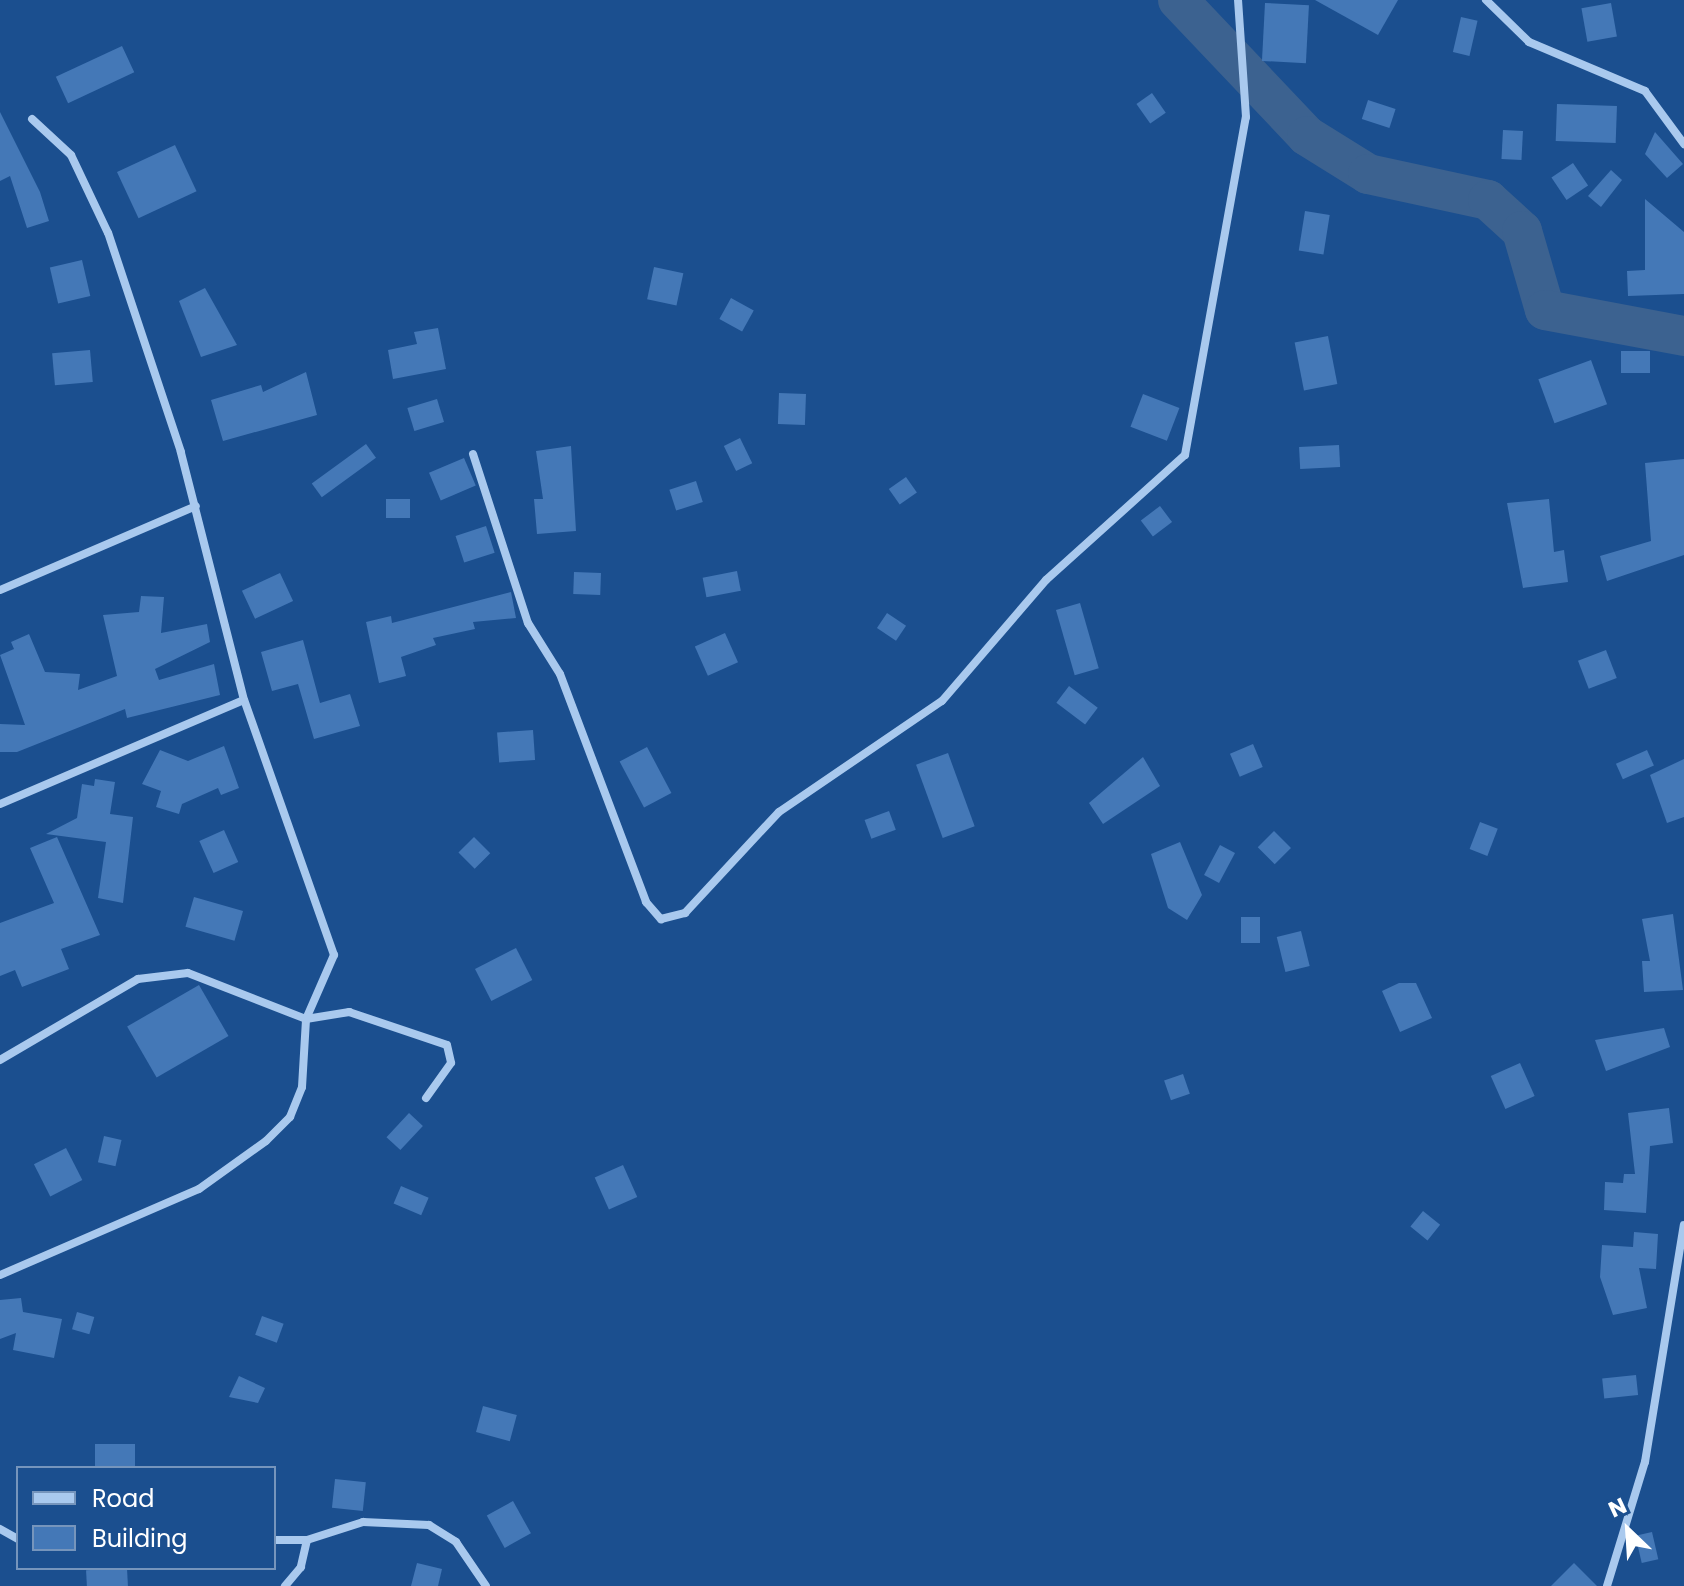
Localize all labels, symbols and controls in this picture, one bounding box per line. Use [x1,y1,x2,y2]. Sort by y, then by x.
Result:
legend [16,1466,276,1570]
text: Road [92,1482,154,1515]
north arrow [1588,1490,1668,1570]
text: N [1604,1490,1632,1525]
text: Building [92,1522,188,1555]

